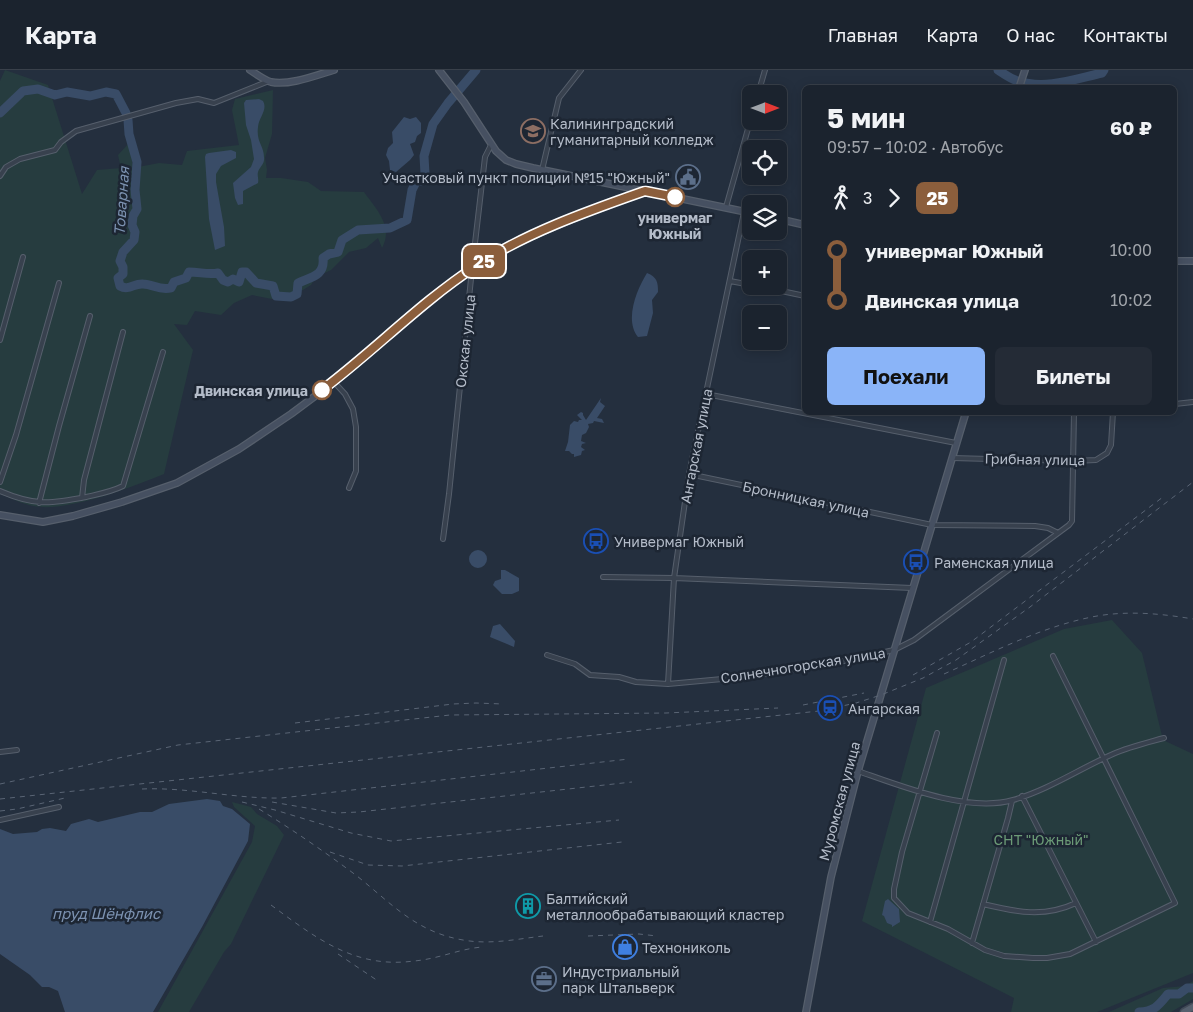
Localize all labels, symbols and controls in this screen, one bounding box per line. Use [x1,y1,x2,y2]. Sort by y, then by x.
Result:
text: Карта [25,20,97,49]
text: Главная [828,24,898,46]
text: Карта [926,24,978,46]
text: О нас [1006,24,1055,46]
text: Контакты [1083,24,1168,46]
north arrow [742,85,788,130]
map controls [742,85,787,350]
text: 5 мин [827,101,905,134]
place label: Калининградский гуманитарный колледж [550,115,714,148]
text: 60 ₽ [1110,116,1152,139]
school or university icon: Калининградский гуманитарный колледж [520,118,546,144]
text: 09:57 – 10:02 · Автобус [827,137,1004,157]
button: locate [742,140,787,185]
water label: Товарная [110,164,132,236]
public building icon: Участковый пункт полиции №15 "Южный" [675,164,701,190]
place label: Участковый пункт полиции №15 "Южный" [382,169,670,186]
icon: walk [827,184,855,212]
icon: forward [880,184,908,212]
marker: универмаг Южный [665,187,685,207]
text: 25 [926,187,948,209]
text: 3 [863,188,872,208]
button: layers [742,195,787,240]
place label: универмаг Южный [637,209,713,242]
text: универмаг Южный [865,239,1043,262]
text: 10:00 [1110,240,1152,260]
line badge: 25 [462,245,506,277]
text: 25 [473,250,495,272]
button: + [742,250,787,295]
text: Двинская улица [865,289,1019,312]
text: 10:02 [1110,290,1152,310]
street label: Окская улица [452,293,478,389]
button: − [742,305,787,350]
button: Поехали [827,347,985,405]
button: Билеты [995,347,1152,405]
marker: Двинская улица [312,380,332,400]
place label: Двинская улица [194,382,308,399]
street label: Ангарская улица [677,387,715,505]
street label: Грибная улица [984,450,1086,468]
street label: Бронницкая улица [741,477,871,521]
bus stop icon: Универмаг Южный [583,528,609,554]
place label: Универмаг Южный [614,533,744,550]
bus stop icon: Раменская улица [903,549,929,575]
place label: Раменская улица [934,554,1054,571]
street label: Солнечногорская улица [719,644,887,686]
station icon: Ангарская [817,695,843,721]
place label: Ангарская [848,700,920,717]
street label: Муромская улица [815,739,863,863]
park label: СНТ "Южный" [994,831,1088,848]
place label: Балтийский металлообрабатывающий кластер [546,890,784,923]
building icon: Балтийский металлообрабатывающий кластер [515,893,541,919]
water label: пруд Шёнфлис [52,904,161,923]
shop icon: Технониколь [612,934,638,960]
place label: Технониколь [642,939,731,956]
place label: Индустриальный парк Штальверк [562,963,679,996]
office icon: Индустриальный парк Штальверк [531,966,557,992]

